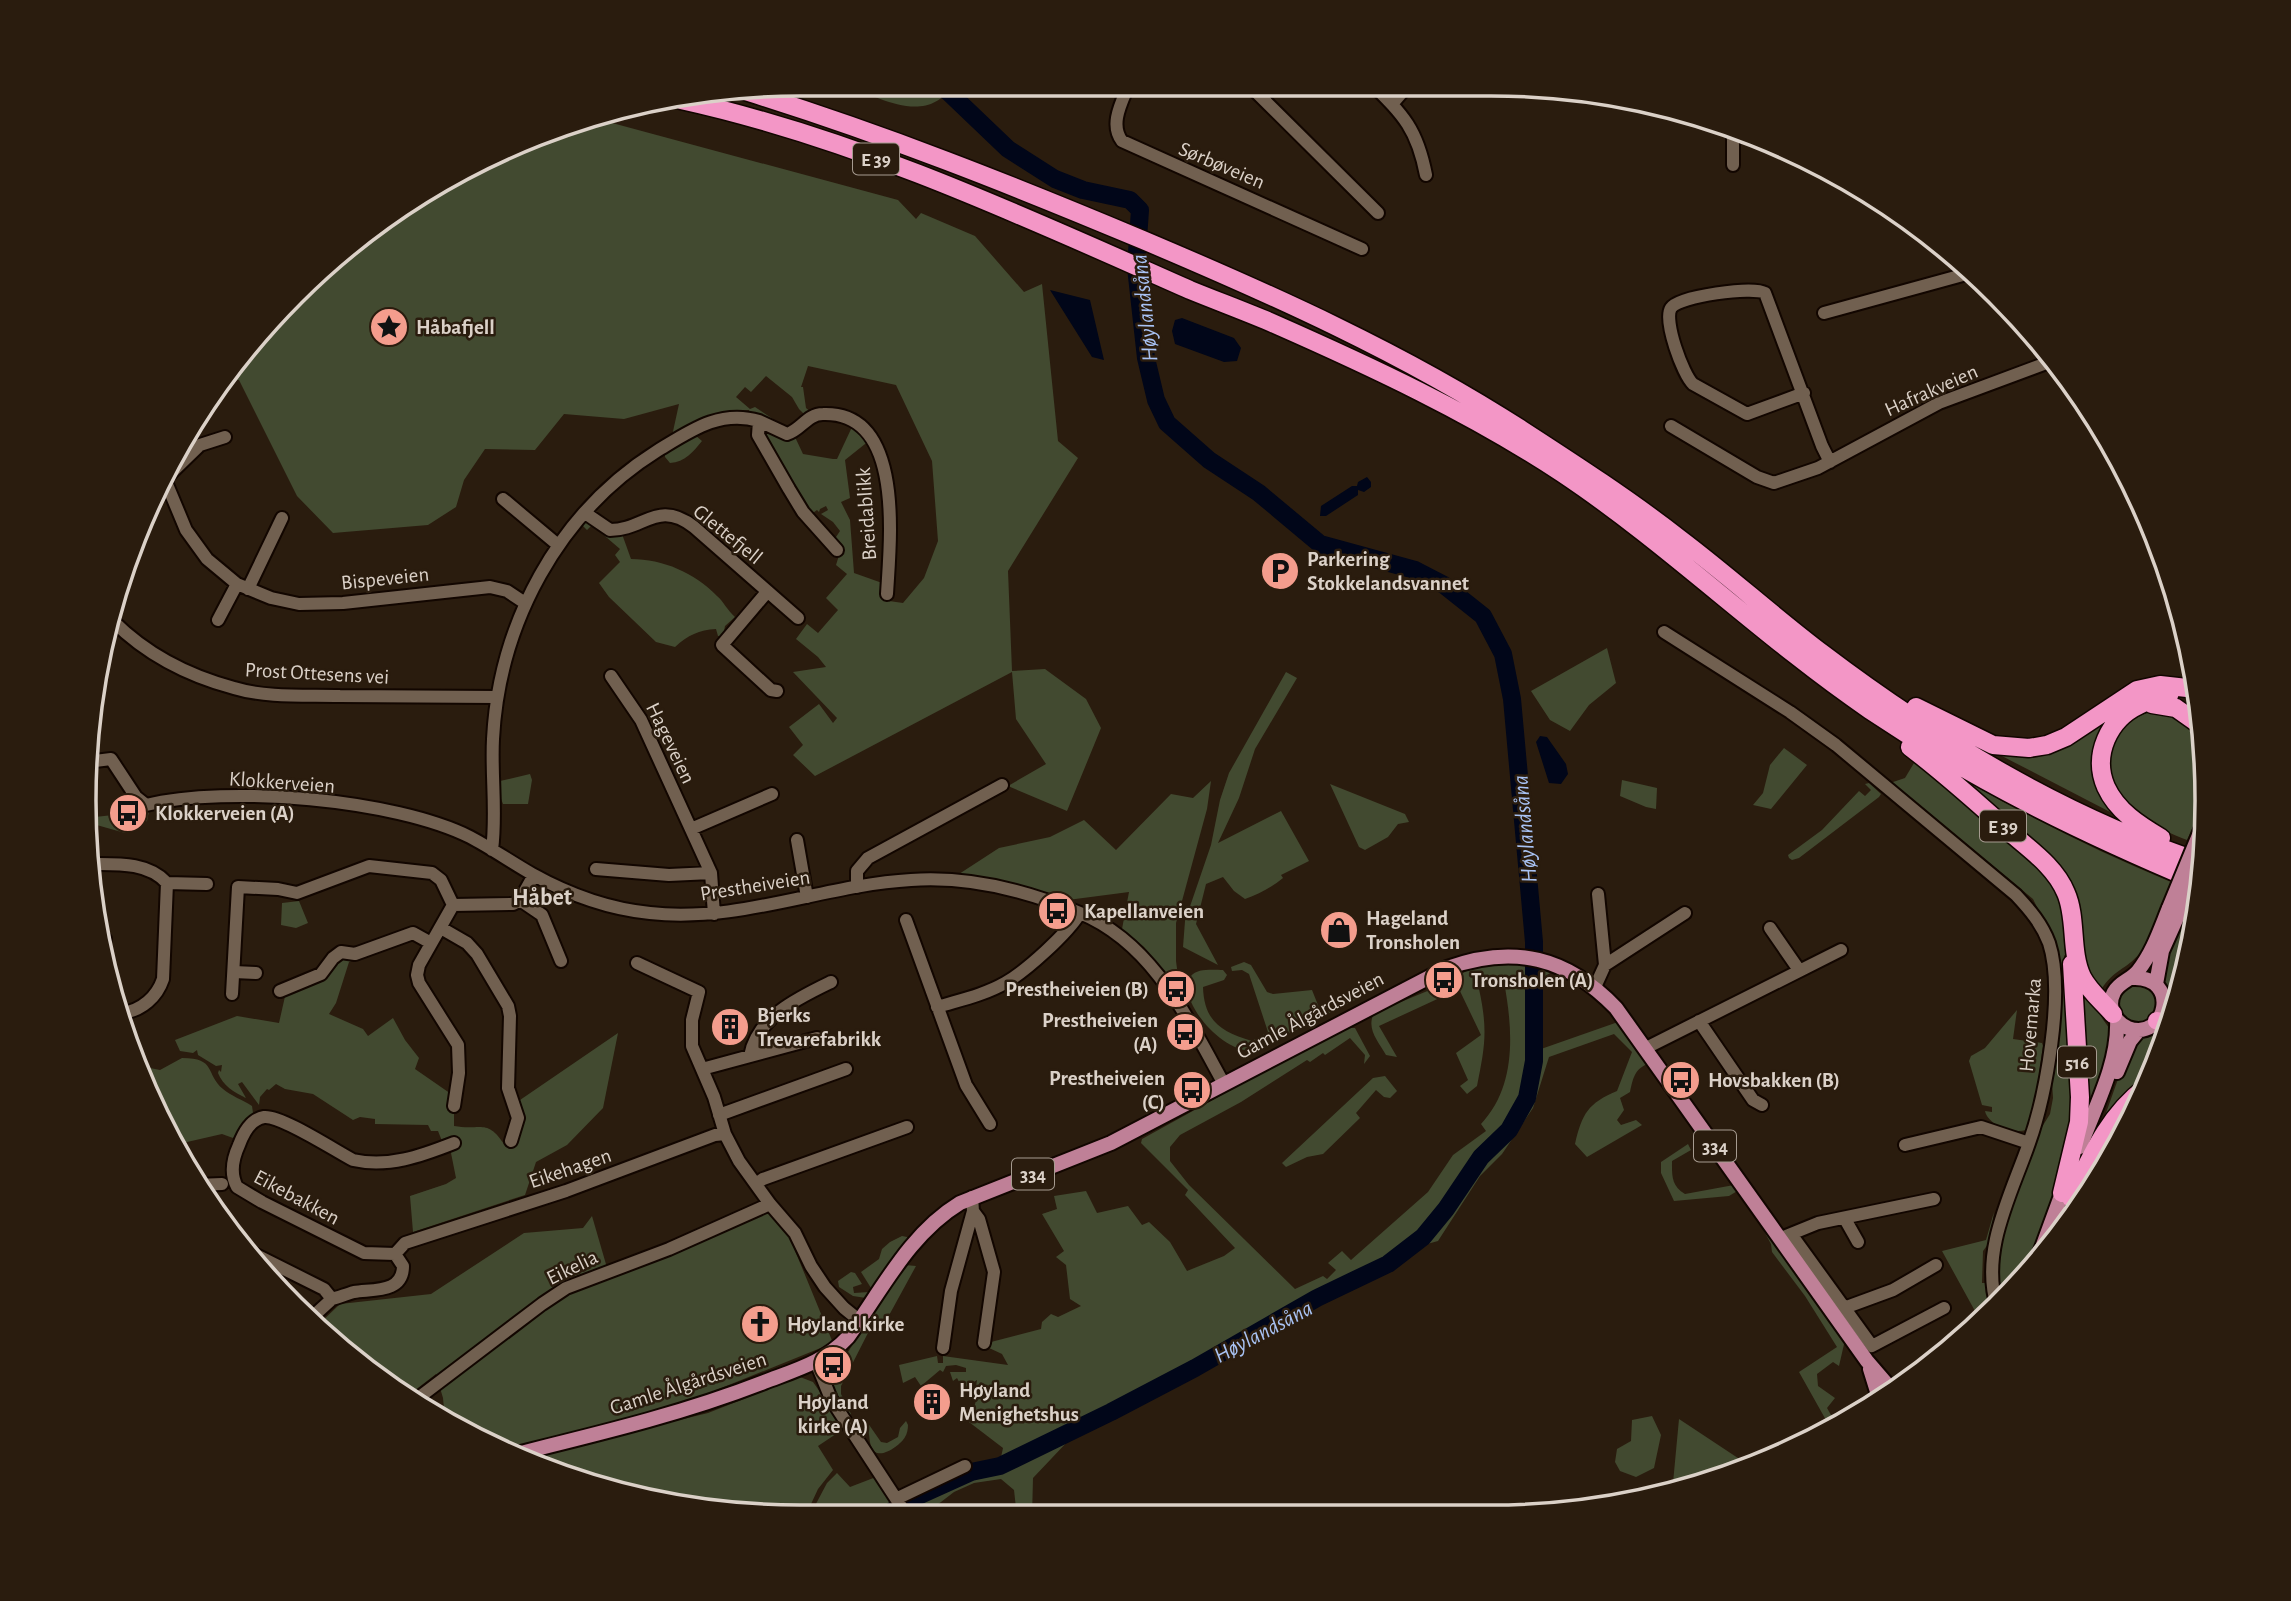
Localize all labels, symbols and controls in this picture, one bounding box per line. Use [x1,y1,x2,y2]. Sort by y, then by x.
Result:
street label: Sørbøveien [1176,138,1268,193]
road number: E 39 [853,144,899,174]
water label: Høylandsåna [1128,253,1163,363]
place icon: Håbafjell [368,306,410,348]
place label: Håbafjell [416,317,495,339]
street label: Hafrakveien [1881,361,1981,420]
street label: Breidablikk [853,466,880,561]
street label: Glettefjell [689,500,766,569]
place label: Parkering Stokkelandsvannet [1307,549,1469,594]
parking icon: Parkering Stokkelandsvannet [1259,550,1301,592]
street label: Bispeveien [340,563,430,594]
street label: Prost Ottesens vei [244,659,390,688]
street label: Hageveien [642,699,699,787]
street label: Klokkerveien [228,768,336,797]
water label: Høylandsåna [1509,774,1542,884]
bus stop icon: Klokkerveien (A) [107,792,149,834]
place label: Klokkerveien (A) [155,803,295,824]
road number: E 39 [1980,810,2026,842]
street label: Prestheiveien [699,866,812,905]
district label: Håbet [512,886,572,910]
bus stop icon: Kapellanveien [1036,890,1078,932]
place label: Kapellanveien [1084,901,1204,922]
place label: Hageland Tronsholen [1366,908,1460,953]
shop icon: Hageland Tronsholen [1318,909,1360,951]
bus stop icon: Tronsholen (A) [1423,959,1465,1001]
street label: Gamle Ålgårdsveien [1232,966,1387,1063]
bus stop icon: Prestheiveien (B) [1155,968,1197,1010]
place label: Tronsholen (A) [1471,970,1593,991]
street label: Hovemarka [2016,977,2045,1073]
place label: Prestheiveien (B) [1005,979,1149,1000]
place label: Bjerks Trevarefabrikk [757,1005,882,1050]
building icon: Bjerks Trevarefabrikk [709,1006,751,1048]
place label: Prestheiveien (A) [1042,1010,1158,1055]
bus stop icon: Prestheiveien (A) [1164,1011,1206,1053]
road number: 516 [2058,1046,2096,1078]
bus stop icon: Hovsbakken (B) [1660,1059,1702,1101]
place label: Prestheiveien (C) [1049,1068,1165,1113]
bus stop icon: Prestheiveien (C) [1171,1069,1213,1111]
place label: Hovsbakken (B) [1708,1070,1840,1091]
road number: 334 [1694,1130,1736,1162]
street label: Eikehagen [526,1145,614,1192]
road number: 334 [1012,1158,1054,1190]
street label: Eikebakken [250,1166,343,1229]
street label: Eikelia [543,1246,601,1289]
water label: Høylandsåna [1211,1297,1317,1368]
church icon: Høyland kirke [739,1303,781,1345]
place label: Høyland kirke [787,1314,905,1335]
bus stop icon: Høyland kirke (A) [812,1344,854,1386]
street label: Gamle Ålgårdsveien [607,1346,769,1419]
place label: Høyland Menighetshus [959,1380,1079,1425]
building icon: Høyland Menighetshus [911,1381,953,1423]
place label: Høyland kirke (A) [797,1392,869,1437]

